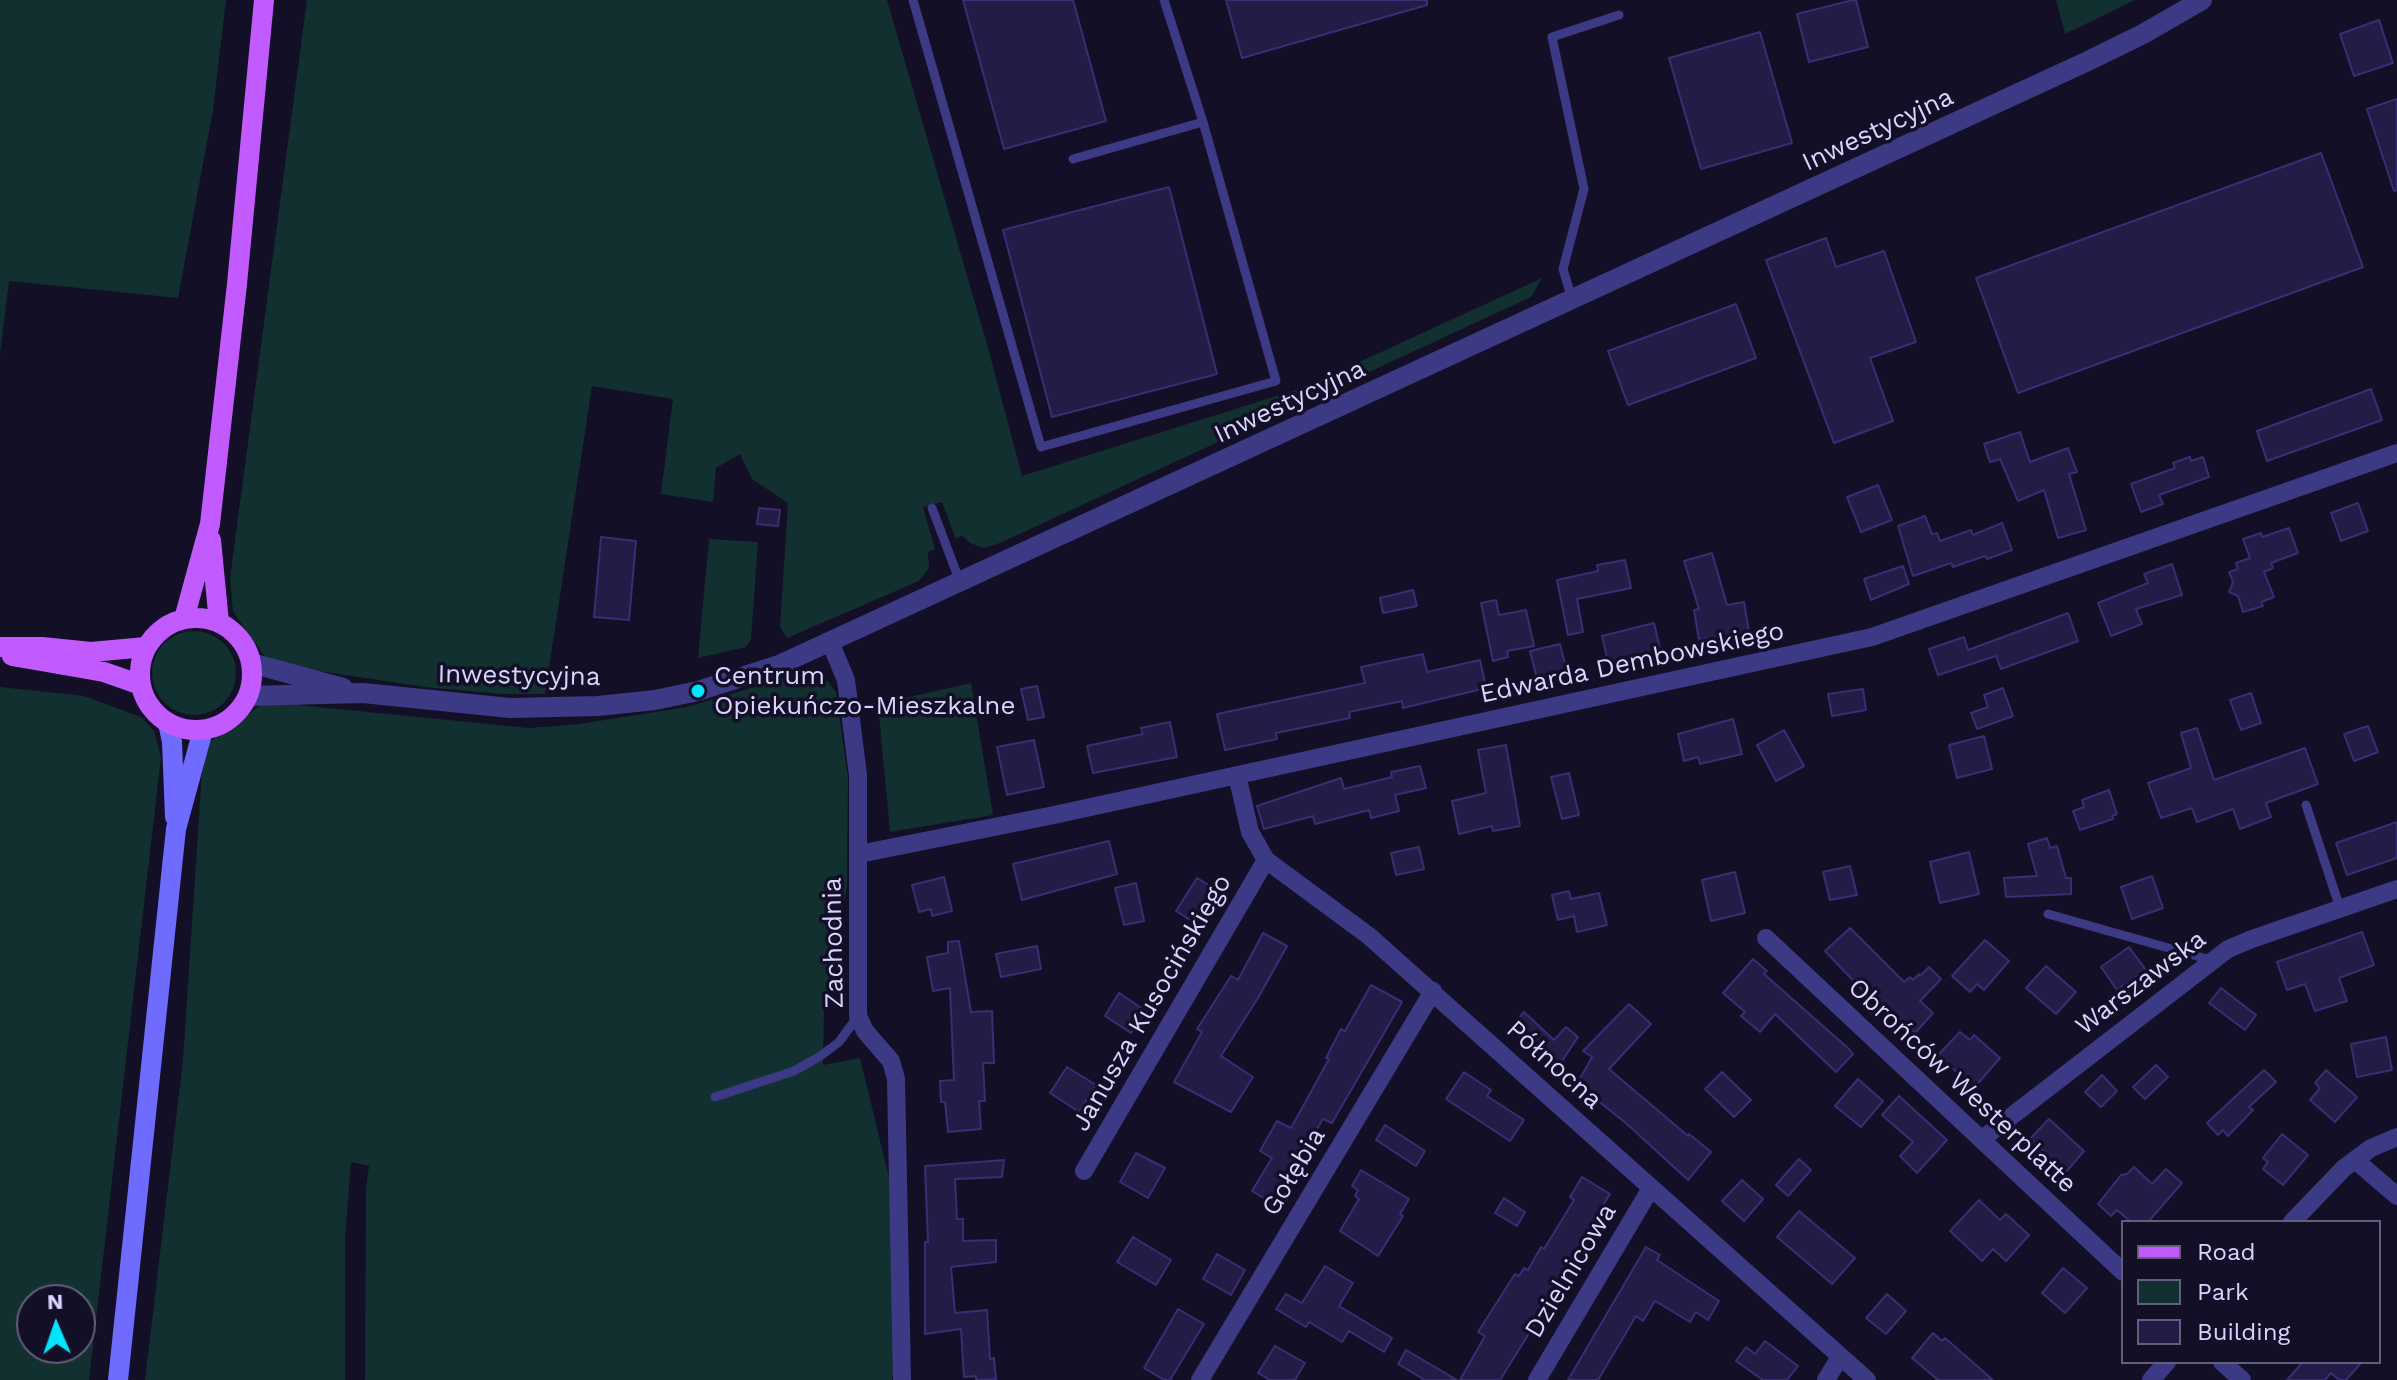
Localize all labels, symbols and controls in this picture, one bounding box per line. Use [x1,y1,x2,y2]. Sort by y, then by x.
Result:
street label: Inwestycyjna [1798,81,1958,179]
street label: Inwestycyjna [1210,353,1370,451]
street label: Edwarda Dembowskiego [1477,616,1787,710]
street label: Inwestycyjna [437,659,601,693]
place label: Centrum Opiekuńczo-Mieszkalne [714,660,1015,722]
marker: Centrum Opiekuńczo-Mieszkalne [689,682,707,700]
street label: Janusza Kusocińskiego [1066,869,1238,1137]
street label: Zachodnia [817,877,851,1009]
street label: Warszawska [2070,924,2212,1042]
street label: Obrońców Westerplatte [1841,972,2083,1200]
street label: Północna [1500,1014,1608,1116]
street label: Gołębia [1256,1122,1332,1222]
street label: Dzielnicowa [1519,1198,1623,1344]
legend [2121,1220,2381,1364]
text: Road [2197,1238,2256,1266]
text: Park [2197,1278,2249,1306]
north arrow [16,1284,96,1364]
text: N [47,1289,64,1314]
text: Building [2197,1318,2290,1346]

